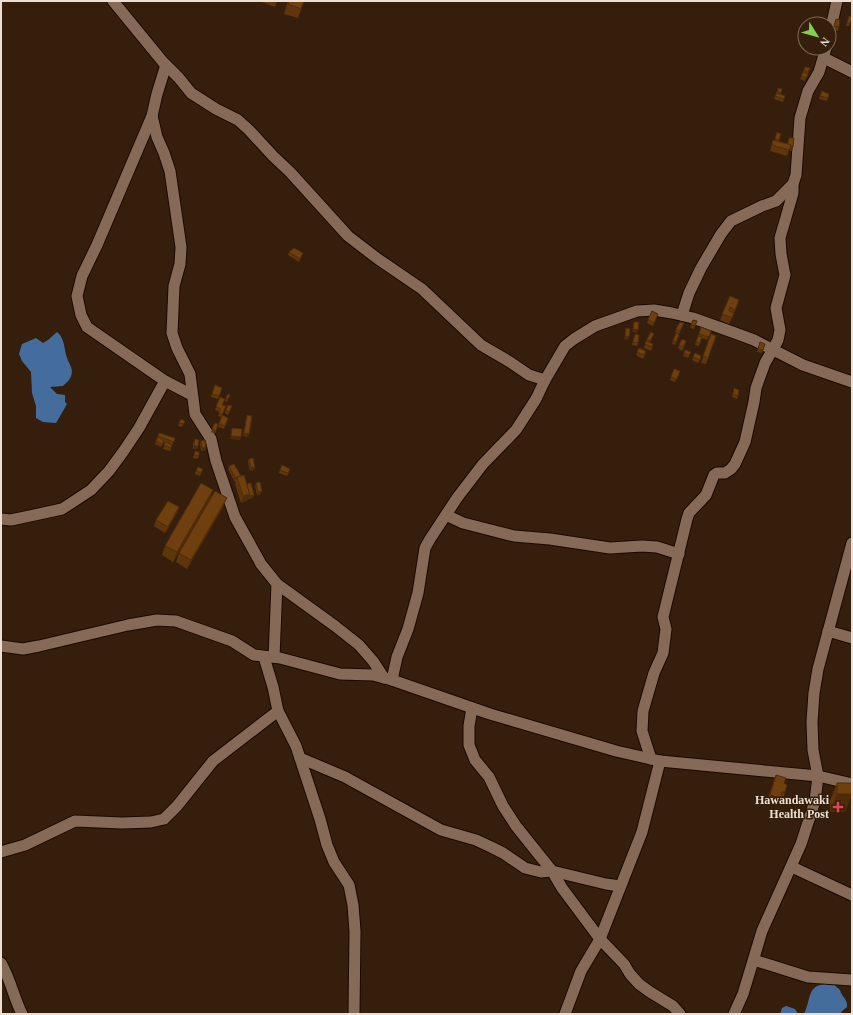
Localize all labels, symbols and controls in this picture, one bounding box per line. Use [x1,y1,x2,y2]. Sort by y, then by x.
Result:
north arrow [797,16,837,56]
text: N [818,35,832,49]
place label: Hawandawaki Health Post [755,793,830,821]
marker: Hawandawaki Health Post [832,801,844,813]

